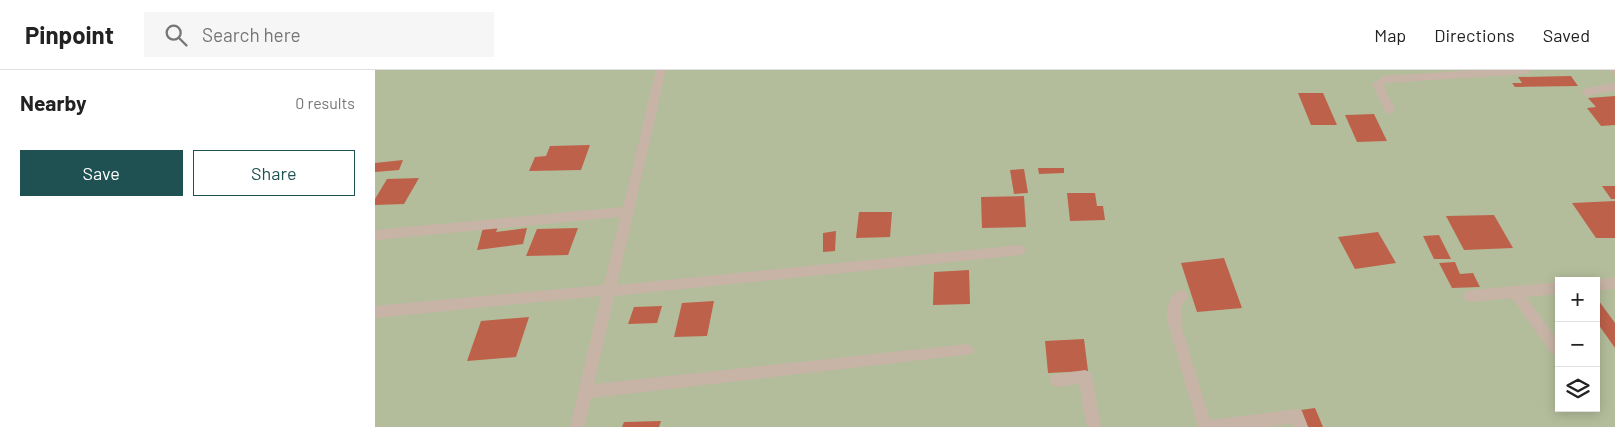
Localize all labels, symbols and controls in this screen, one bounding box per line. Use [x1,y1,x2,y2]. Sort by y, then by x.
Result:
search box [144,12,494,57]
text: Pinpoint [25,20,114,49]
icon: search [162,21,190,49]
text: Search here [202,23,301,46]
text: Map [1374,24,1406,46]
text: Directions [1434,24,1515,46]
text: Saved [1543,24,1590,46]
text: Nearby [20,90,86,115]
text: 0 results [295,93,355,112]
button: Save [20,150,183,196]
button: Share [193,150,355,196]
map controls [1555,277,1600,412]
button: + [1555,277,1600,322]
button: − [1555,322,1600,367]
button: layers [1555,367,1600,412]

